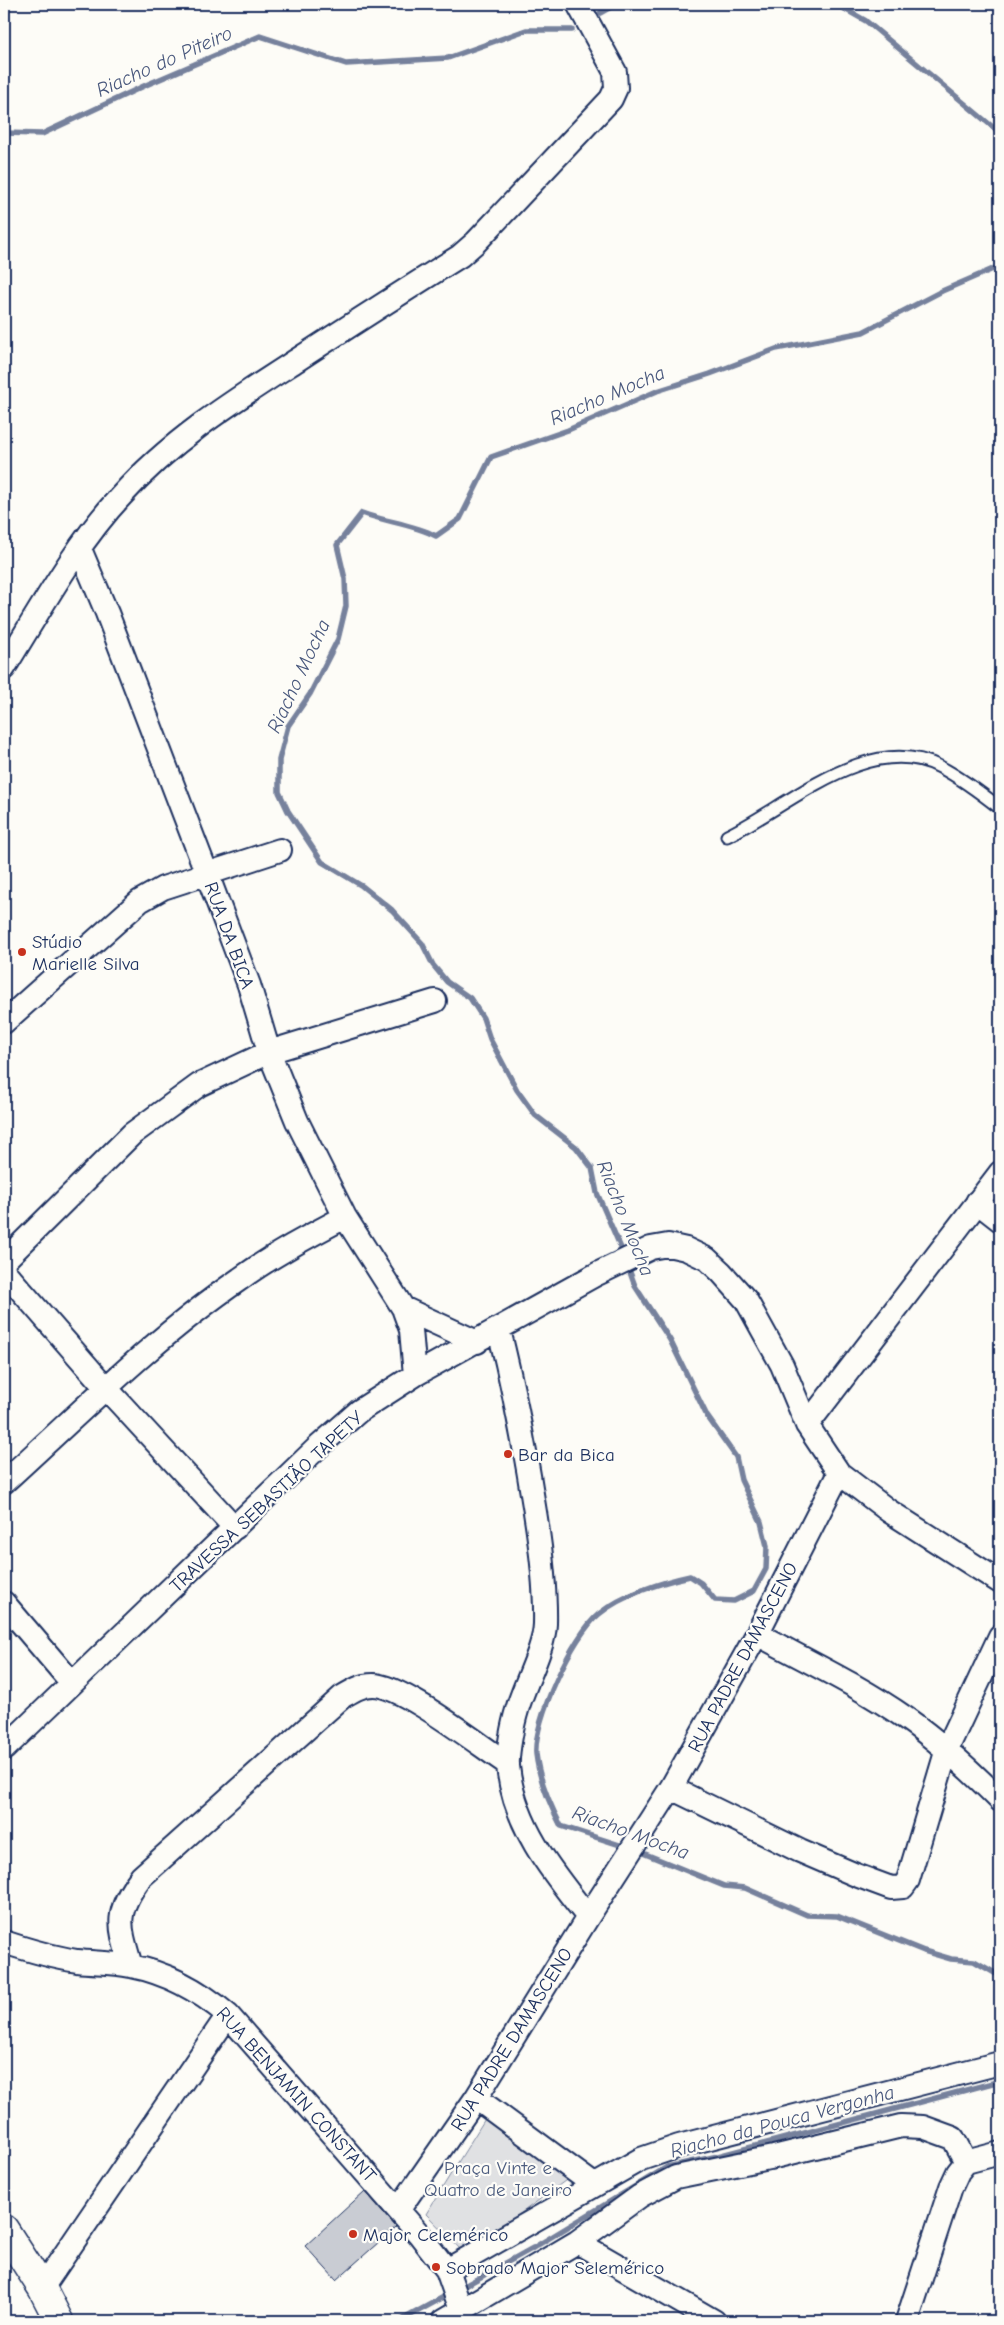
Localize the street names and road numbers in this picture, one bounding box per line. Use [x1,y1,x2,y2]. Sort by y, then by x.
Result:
street label: RUA DA BICA [200,879,259,992]
street label: TRAVESSA SEBASTIÃO TAPETY [165,1406,368,1597]
street label: RUA PADRE DAMASCENO [683,1559,802,1756]
street label: RUA PADRE DAMASCENO [446,1944,577,2135]
street label: RUA BENJAMIN CONSTANT [212,2003,381,2187]

